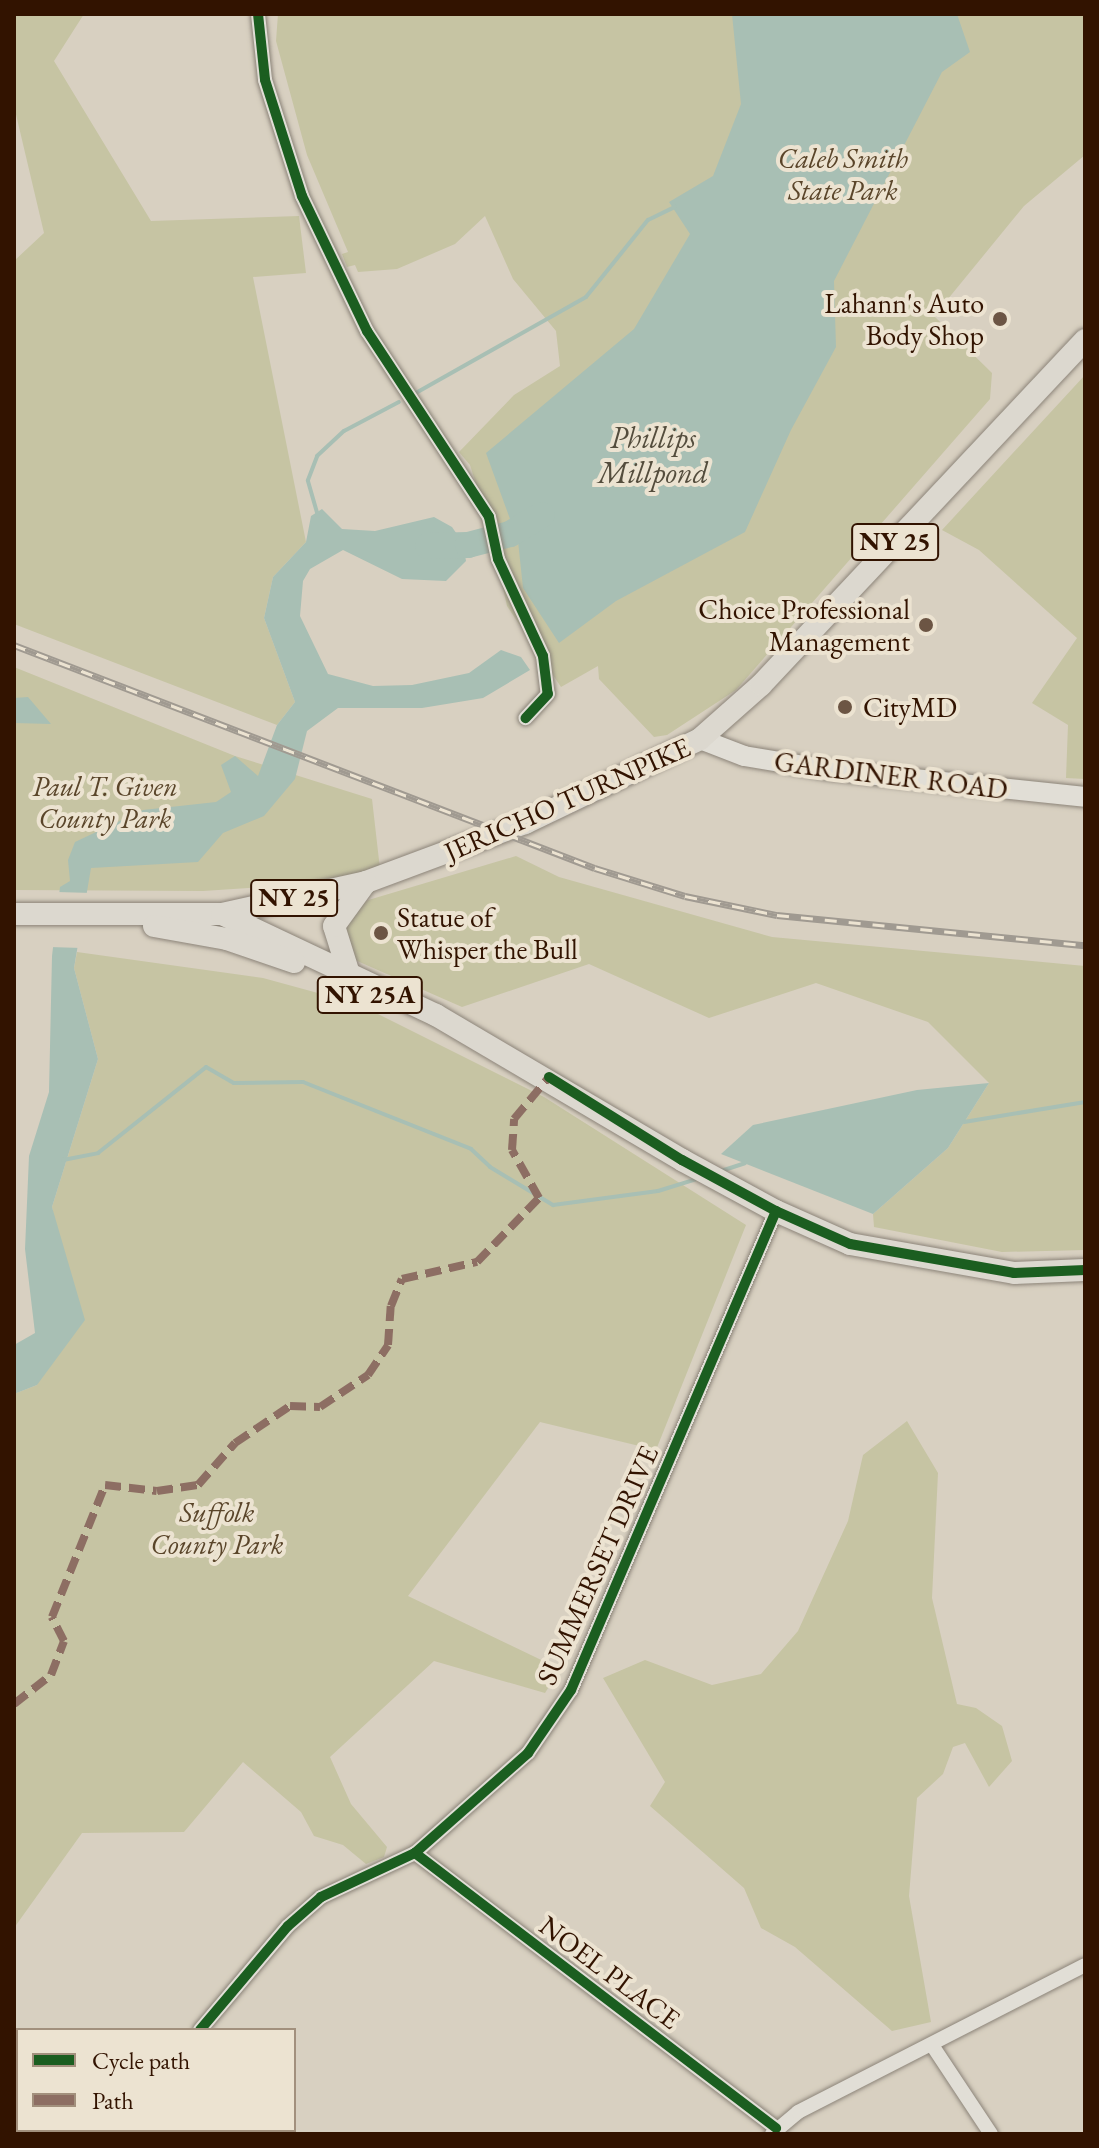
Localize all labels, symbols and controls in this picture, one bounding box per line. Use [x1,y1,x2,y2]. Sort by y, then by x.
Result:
park label: Caleb Smith State Park [778,141,908,207]
place label: Lahann's Auto Body Shop [824,286,984,352]
marker: Lahann's Auto Body Shop [991,310,1009,328]
water label: Phillips Millpond [598,420,708,490]
road number: NY 25 [851,520,939,564]
place label: Choice Professional Management [698,592,910,658]
marker: Choice Professional Management [917,616,935,634]
place label: CityMD [863,690,957,724]
marker: CityMD [834,696,856,718]
street label: JERICHO TURNPIKE [439,730,695,868]
street label: GARDINER ROAD [772,744,1010,806]
park label: Paul T. Given County Park [32,769,178,835]
road number: NY 25 [250,876,338,920]
place label: Statue of Whisper the Bull [397,900,578,966]
marker: Statue of Whisper the Bull [372,924,390,942]
road number: NY 25A [316,973,424,1017]
street label: SUMMERSET DRIVE [529,1440,665,1690]
park label: Suffolk County Park [150,1495,284,1561]
street label: NOEL PLACE [533,1908,687,2036]
legend [16,2028,296,2132]
text: Cycle path [92,2045,190,2076]
text: Path [92,2085,134,2116]

